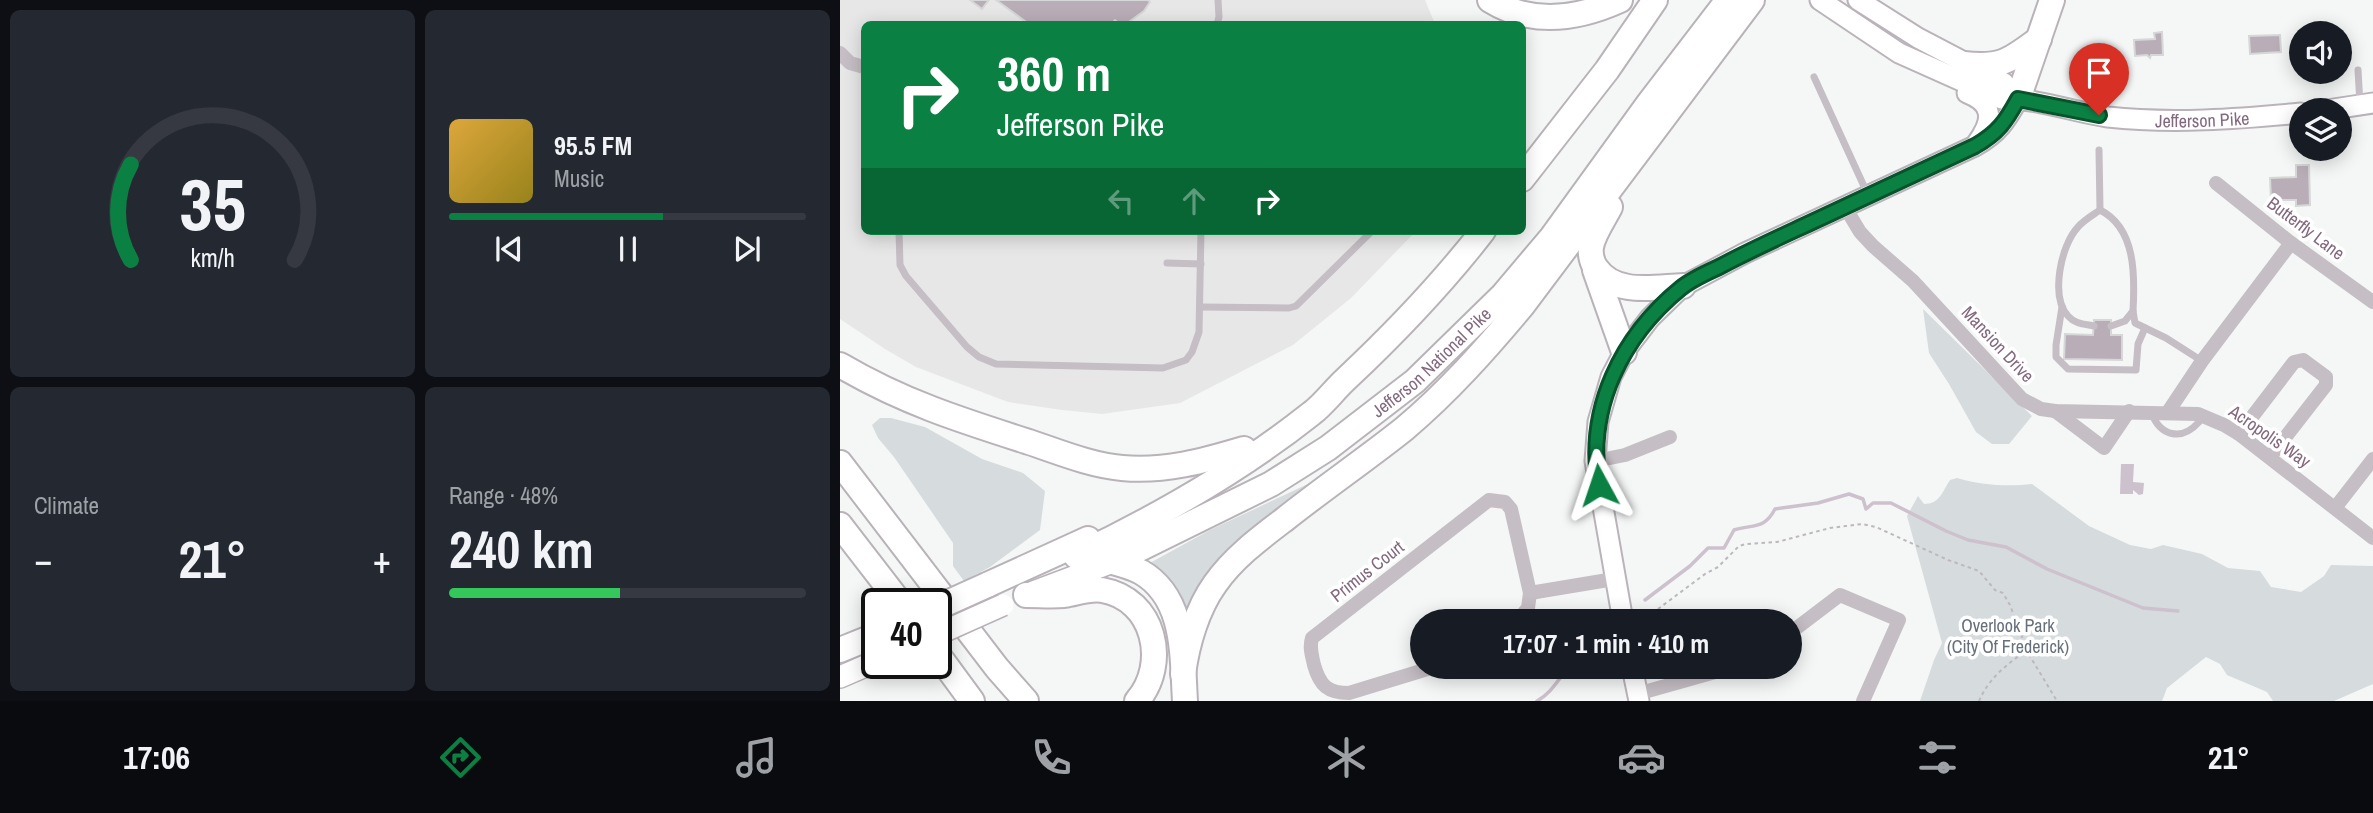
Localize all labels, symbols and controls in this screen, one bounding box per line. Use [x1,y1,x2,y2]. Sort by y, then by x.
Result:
map controls [2289,21,2352,161]
button: sound [2289,21,2352,84]
text: 360 m [997,40,1111,106]
pin [2069,43,2129,115]
icon: right [882,49,973,140]
icon: arrive [2080,54,2118,92]
button: layers [2289,98,2352,161]
text: Jefferson Pike [997,103,1164,146]
street label: Jefferson Pike [2155,105,2250,133]
text: 95.5 FM [554,128,632,163]
text: 35 [179,155,246,253]
text: Music [554,163,604,194]
icon: left [1102,182,1140,220]
icon: ahead [1175,182,1213,220]
icon: right [1248,182,1286,220]
street label: Butterfly Lane [2262,191,2350,265]
icon: previous [490,230,528,268]
icon: pause [609,230,647,268]
icon: next [728,230,766,268]
text: km/h [190,241,235,275]
street label: Mansion Drive [1956,300,2040,388]
street label: Jefferson National Pike [1366,301,1496,423]
street label: Acropolis Way [2223,398,2316,474]
position arrow [1562,448,1636,522]
text: Range · 48% [449,480,558,511]
text: Climate [34,490,99,521]
text: 240 km [449,514,594,584]
text: 21° [178,524,247,594]
text: − [34,534,52,585]
text: + [373,534,391,585]
street label: Primus Court [1325,534,1409,608]
speed limit sign: 40 [861,588,952,679]
park label: Overlook Park (City Of Frederick) [1947,613,2069,659]
text: 17:07 · 1 min · 410 m [1503,626,1709,661]
icon: directions [436,733,485,782]
icon: music [732,733,781,782]
icon: phone [1027,733,1076,782]
icon: climate [1322,733,1371,782]
icon: car [1617,733,1666,782]
icon: filters [1913,733,1962,782]
text: 17:06 [123,736,190,779]
text: 21° [2208,736,2250,779]

